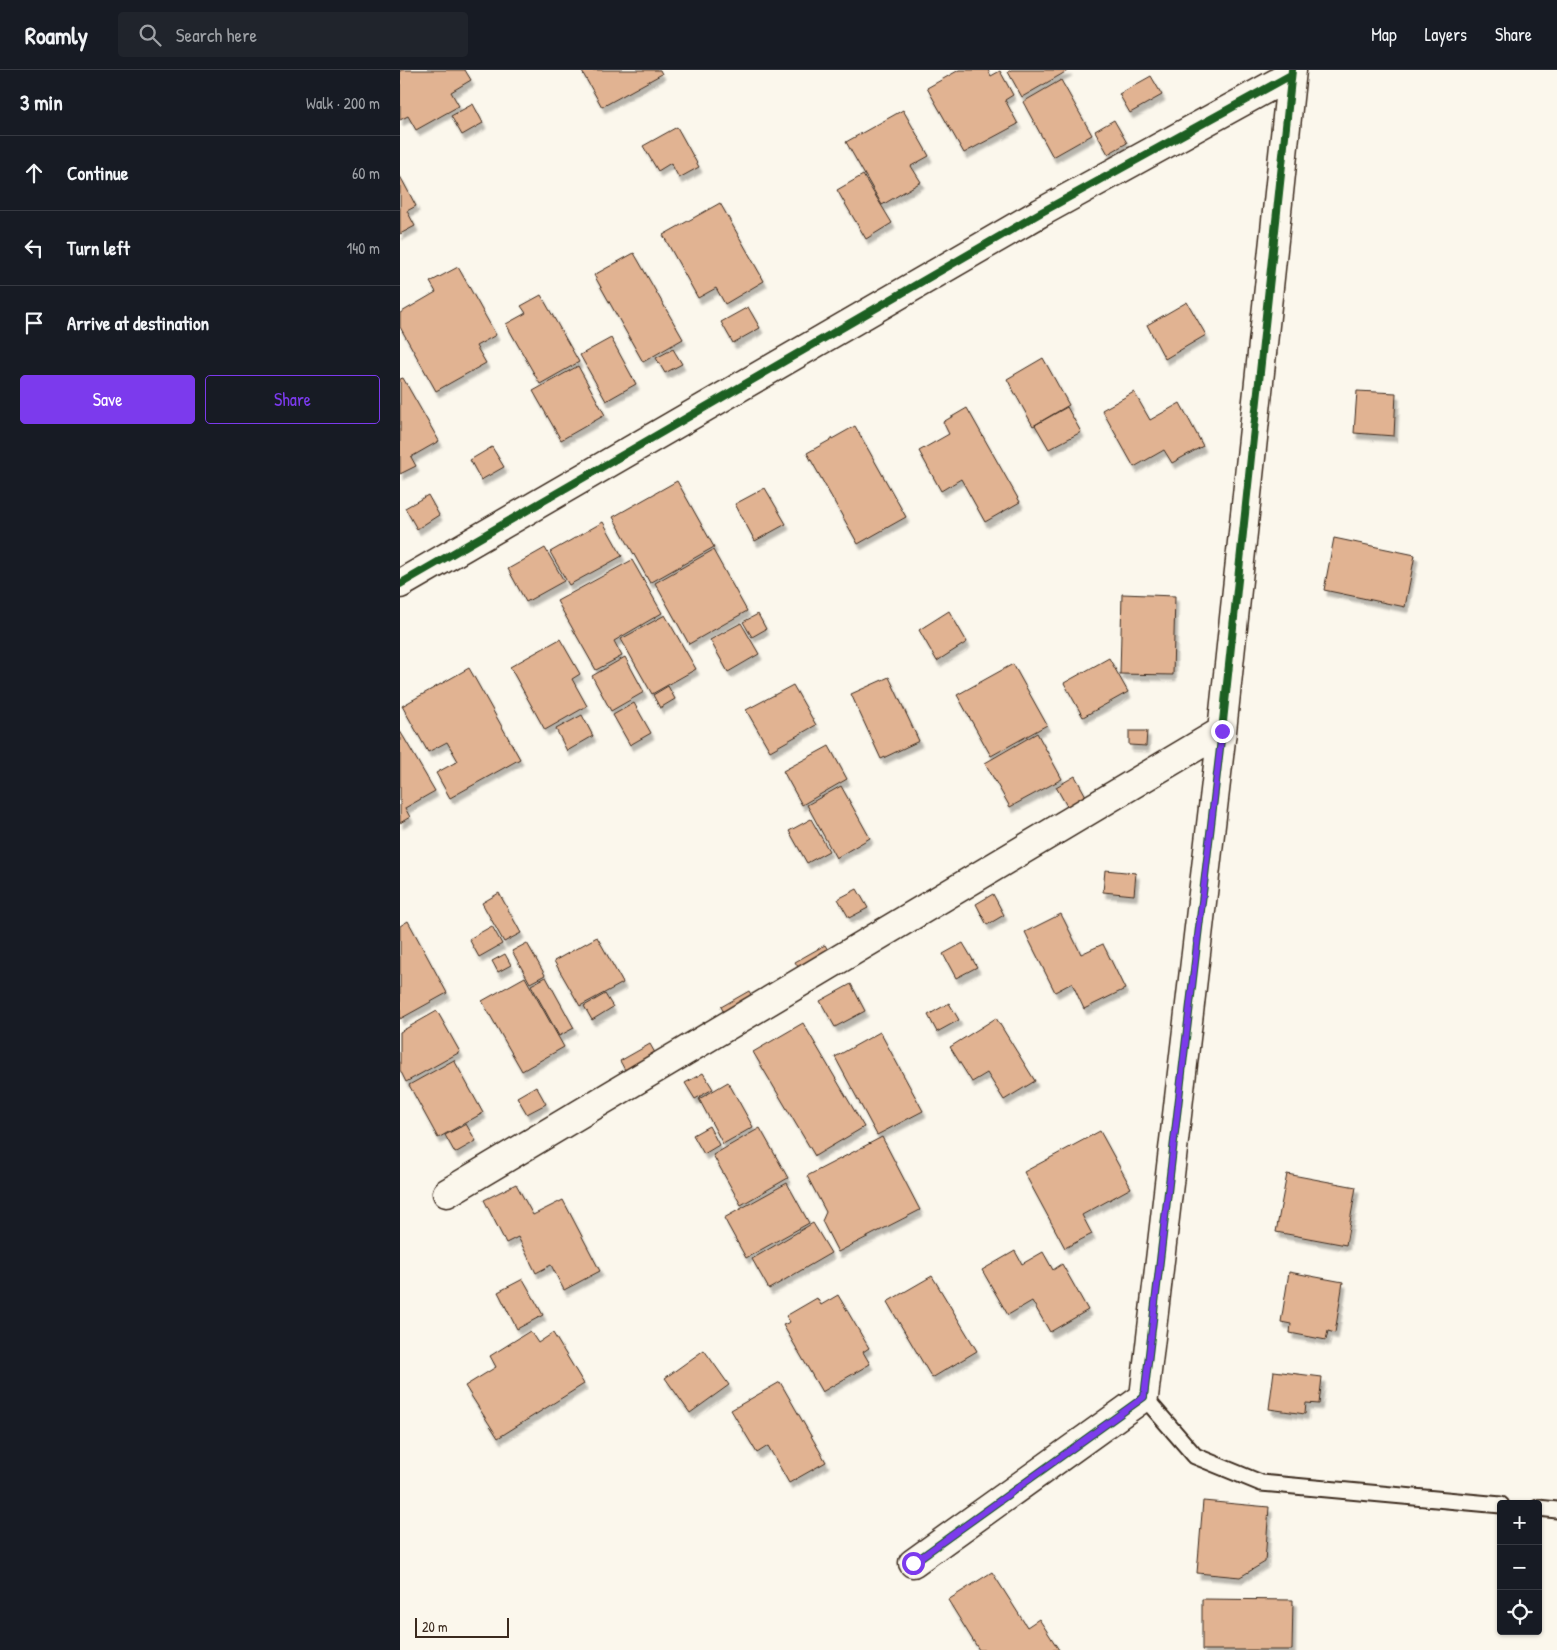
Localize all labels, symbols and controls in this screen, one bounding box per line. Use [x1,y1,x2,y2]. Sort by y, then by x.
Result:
search box [118,12,468,57]
text: Roamly [25,19,88,51]
icon: search [136,21,164,49]
text: Search here [176,22,257,48]
text: Map [1371,22,1397,47]
text: Layers [1425,22,1467,47]
text: Share [1495,22,1532,47]
text: 3 min [20,88,63,117]
text: Walk · 200 m [306,92,380,114]
icon: ahead [20,159,48,187]
text: Continue [67,160,128,186]
text: 60 m [352,162,380,184]
icon: left [20,234,48,262]
text: Turn left [67,235,130,261]
text: 140 m [346,237,380,259]
icon: arrive [20,309,48,337]
text: Arrive at destination [67,310,209,336]
button: Save [20,375,195,424]
button: Share [205,375,380,424]
route end [1211,720,1234,743]
map controls [1497,1500,1542,1635]
button: + [1497,1500,1542,1545]
button: − [1497,1545,1542,1590]
route start [902,1552,925,1575]
button: locate [1497,1590,1542,1635]
scale bar [415,1615,509,1638]
text: 20 m [422,1617,448,1636]

